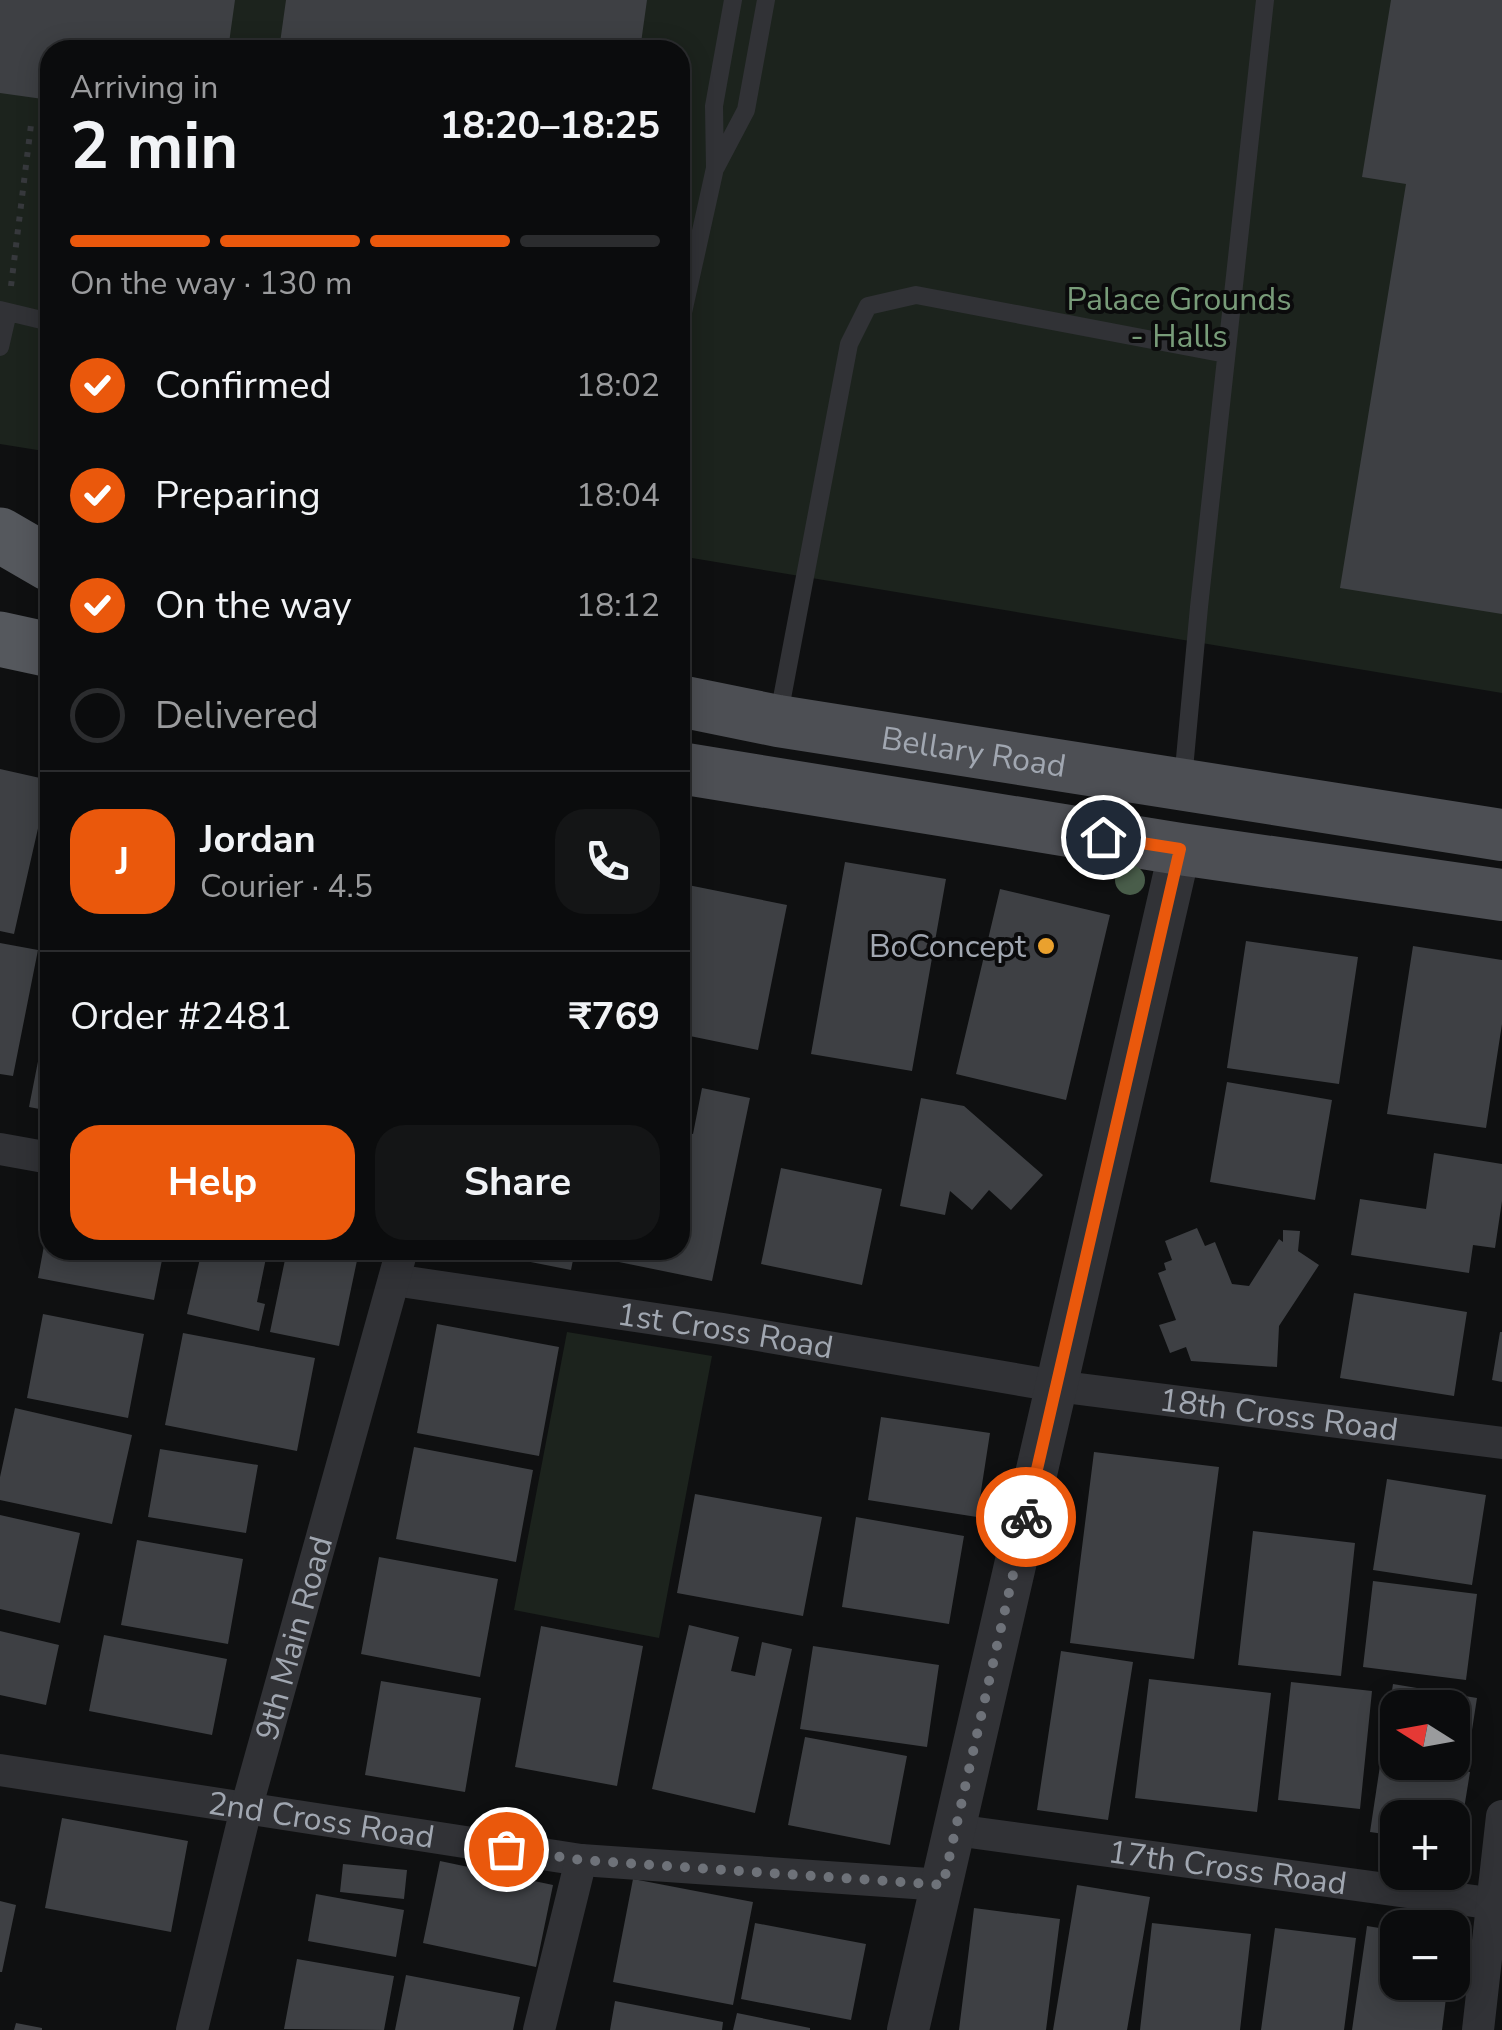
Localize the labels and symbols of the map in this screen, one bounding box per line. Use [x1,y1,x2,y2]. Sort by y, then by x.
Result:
park label: Palace Grounds - Halls [1066,278,1292,358]
street label: Bellary Road [878,716,1069,788]
pin [1061,795,1146,880]
place label: BoConcept [869,925,1027,968]
marker: BoConcept [1035,935,1057,957]
street label: 1st Cross Road [614,1292,836,1369]
street label: 18th Cross Road [1157,1378,1401,1451]
courier [976,1467,1076,1567]
street label: 9th Main Road [245,1531,343,1745]
north arrow [1380,1690,1470,1780]
street label: 2nd Cross Road [205,1781,437,1858]
pin [464,1807,549,1892]
street label: 17th Cross Road [1106,1830,1349,1905]

